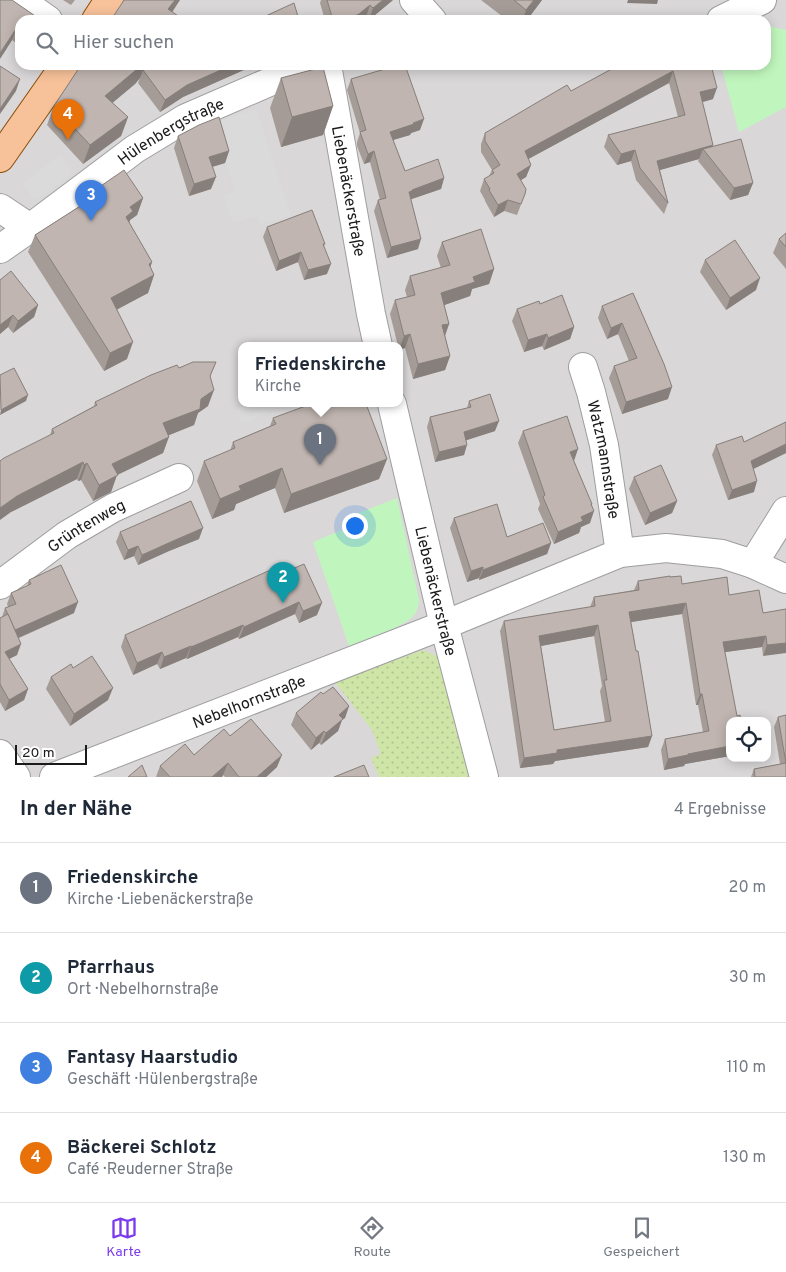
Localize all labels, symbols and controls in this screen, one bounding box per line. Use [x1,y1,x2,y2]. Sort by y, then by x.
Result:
search box [15,15,771,70]
icon: search [33,29,61,57]
text: Hier suchen [73,31,174,55]
street label: Hülenbergstraße [114,95,228,171]
pin: 4 [52,99,84,140]
street label: Liebenäckerstraße [326,124,369,258]
pin: 3 [75,180,107,221]
popup [238,342,403,407]
text: Friedenskirche [255,353,386,377]
text: Kirche [255,377,301,397]
street label: Watzmannstraße [581,398,623,520]
pin: 1 [304,424,336,465]
street label: Grüntenweg [44,496,129,558]
your location [342,513,368,539]
street label: Liebenäckerstraße [409,525,460,658]
pin: 2 [267,562,299,603]
street label: Nebelhornstraße [190,672,309,734]
map controls [726,717,771,762]
button: locate [726,717,771,762]
scale bar [15,742,88,765]
text: 20 m [22,745,55,762]
text: In der Nähe [20,796,132,823]
text: 4 Ergebnisse [674,800,766,820]
text: Friedenskirche [67,866,198,890]
text: 1 [33,878,39,898]
text: 20 m [729,878,766,898]
text: Kirche · Liebenäckerstraße [67,890,253,910]
text: Pfarrhaus [67,956,155,980]
text: 2 [31,968,41,988]
text: 30 m [729,968,766,988]
text: Ort · Nebelhornstraße [67,980,219,1000]
text: Fantasy Haarstudio [67,1046,238,1070]
text: 3 [31,1058,41,1078]
text: 110 m [726,1058,766,1078]
text: Geschäft · Hülenbergstraße [67,1070,258,1090]
text: Bäckerei Schlotz [67,1136,217,1160]
text: 4 [31,1148,41,1168]
text: 130 m [723,1148,766,1168]
text: Café · Reuderner Straße [67,1160,233,1180]
tab: Karte [106,1214,141,1261]
tab: Route [354,1214,391,1261]
tab: Gespeichert [603,1214,680,1261]

